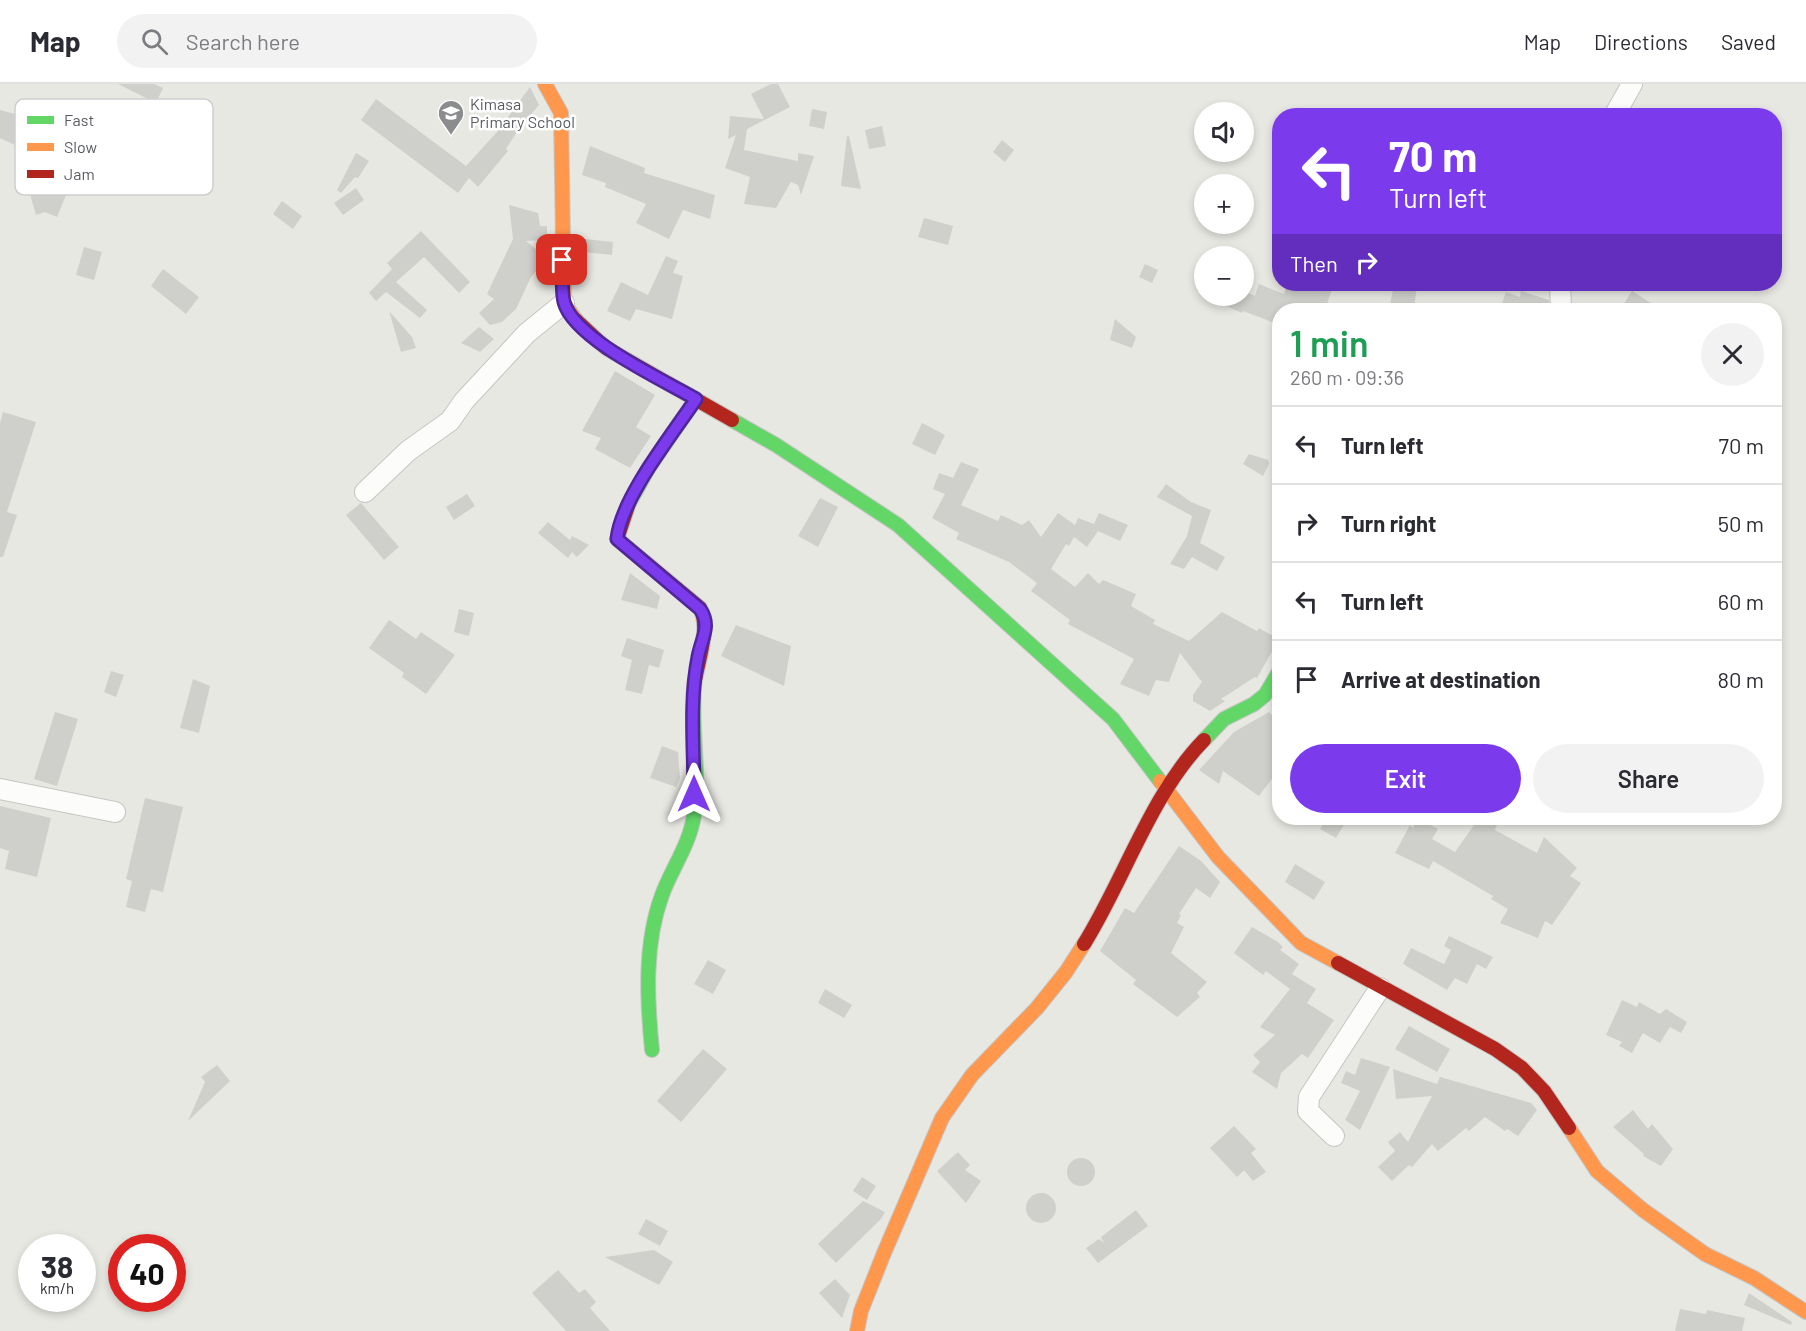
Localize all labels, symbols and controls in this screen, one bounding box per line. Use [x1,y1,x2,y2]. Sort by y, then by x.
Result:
search box [117,14,537,68]
text: Map [30,24,81,58]
icon: search [138,25,171,58]
text: Search here [186,28,300,54]
text: Map [1524,29,1561,54]
text: Directions [1594,29,1688,54]
text: Saved [1721,29,1776,54]
place label: Kimasa Primary School [470,94,575,131]
school or university icon: Kimasa Primary School [436,98,466,136]
legend [15,99,213,195]
map controls [1194,102,1254,306]
button: sound [1194,102,1254,162]
text: Fast [64,110,94,129]
text: 70 m [1389,130,1477,180]
icon: left [1290,132,1368,210]
text: Slow [64,137,97,156]
text: Jam [64,164,95,183]
button: + [1194,174,1254,234]
text: Turn left [1389,181,1487,213]
pin [536,234,587,285]
icon: arrive [545,243,578,276]
button: − [1194,246,1254,306]
icon: right [1350,246,1383,279]
text: Then [1290,250,1338,276]
text: 1 min [1290,321,1369,364]
button: close [1701,323,1764,386]
text: 260 m · 09:36 [1290,365,1404,389]
icon: left [1290,429,1323,462]
text: Turn left [1341,432,1424,458]
text: 70 m [1719,432,1764,458]
icon: right [1290,507,1323,540]
text: Turn right [1341,510,1436,536]
text: 50 m [1718,510,1764,536]
icon: left [1290,585,1323,618]
text: Turn left [1341,588,1424,614]
text: 60 m [1718,588,1764,614]
icon: arrive [1290,663,1323,696]
text: Arrive at destination [1341,666,1540,692]
text: 80 m [1718,666,1764,692]
button: Exit [1290,744,1521,813]
button: Share [1533,744,1764,813]
position arrow [662,762,726,826]
speed limit sign: 40 [108,1234,186,1312]
text: 38 [41,1248,73,1284]
text: km/h [40,1279,74,1297]

